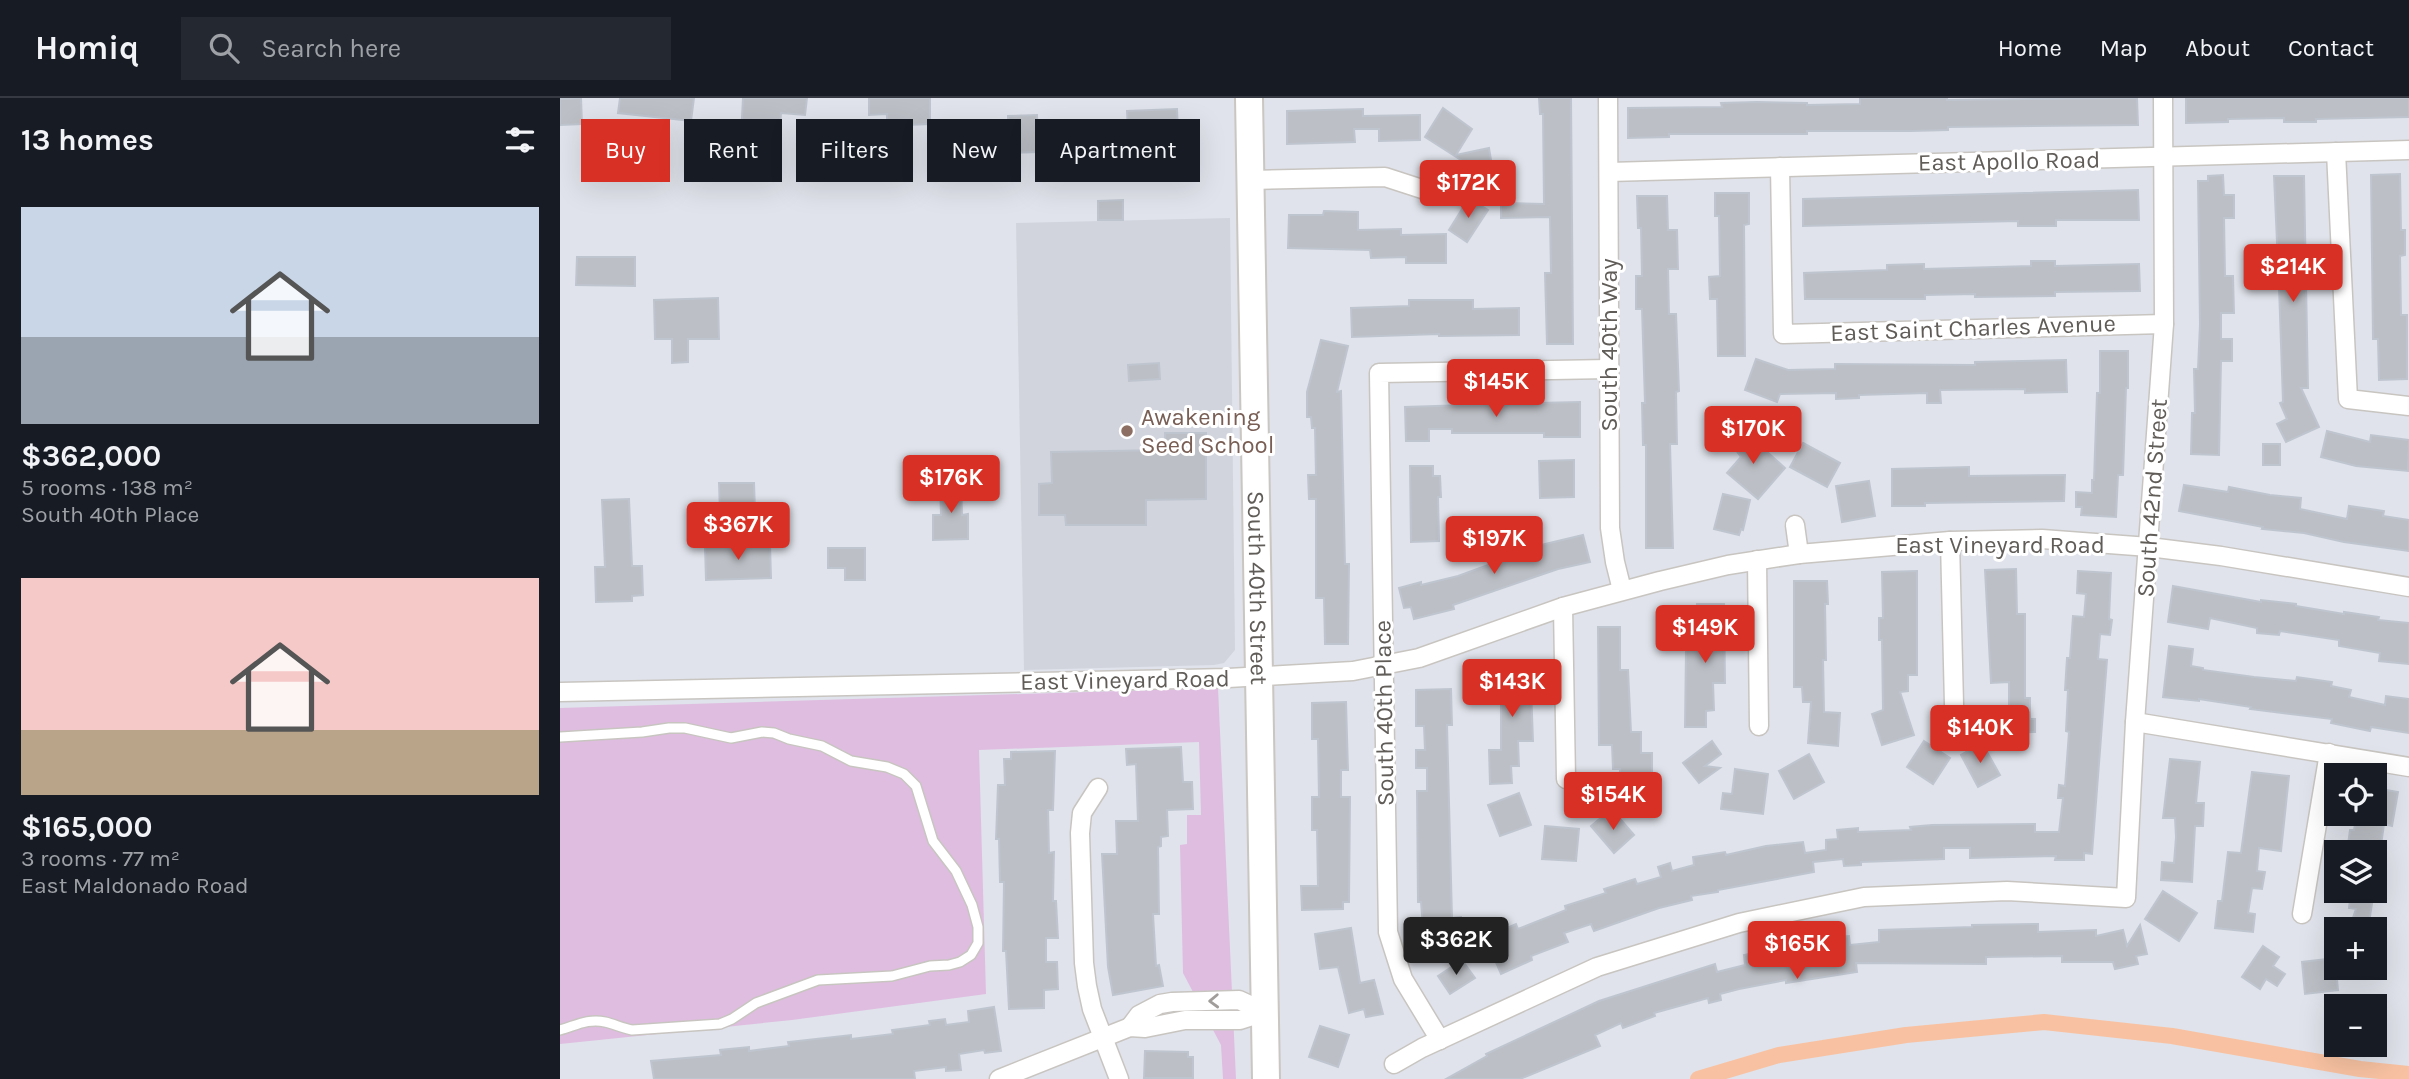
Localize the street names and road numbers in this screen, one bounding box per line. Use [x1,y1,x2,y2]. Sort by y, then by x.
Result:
street label: East Apollo Road [1918,145,2100,177]
street label: South 40th Way [1595,258,1623,432]
street label: East Saint Charles Avenue [1830,309,2116,347]
street label: South 42nd Street [2131,398,2173,598]
street label: South 40th Street [1242,491,1273,685]
street label: East Vineyard Road [1895,531,2105,559]
street label: South 40th Place [1368,620,1400,806]
street label: East Vineyard Road [1020,664,1230,696]

